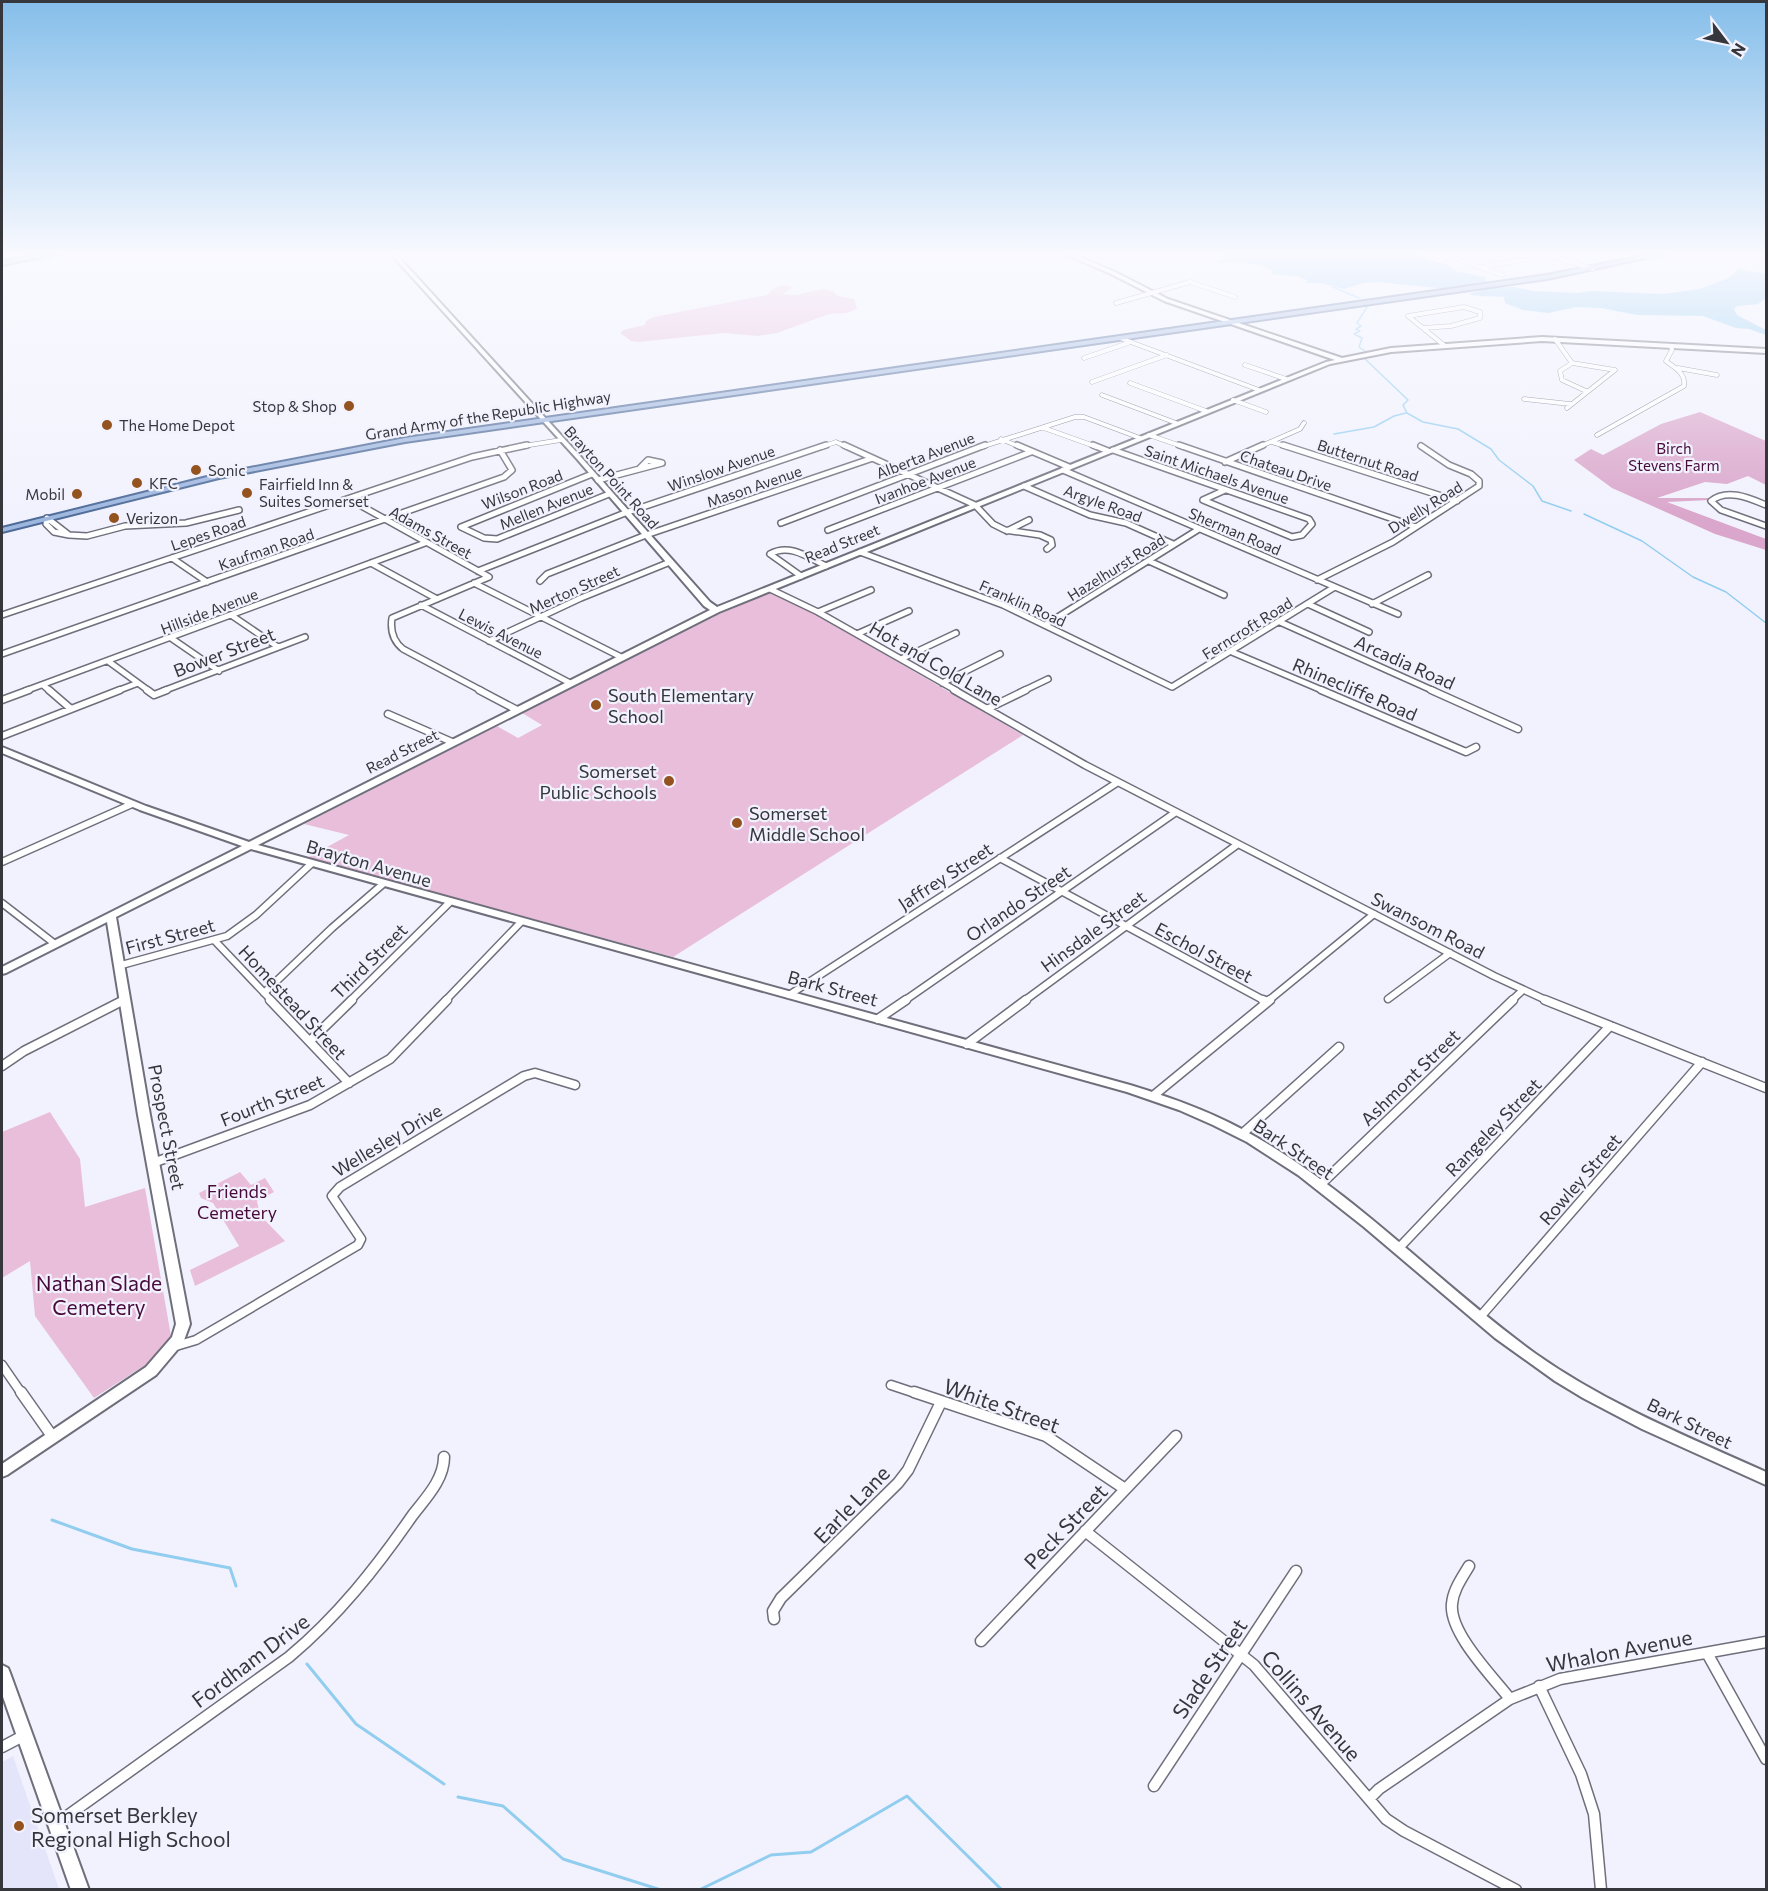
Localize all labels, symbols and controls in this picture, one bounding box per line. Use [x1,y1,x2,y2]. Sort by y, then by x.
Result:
north arrow [1696,12,1756,72]
text: N [1728,40,1750,60]
street label: Grand Army of the Republic Highway [364,387,612,443]
place label: Stop & Shop [252,397,337,415]
marker: Stop & Shop [342,399,356,413]
place label: The Home Depot [119,416,235,434]
marker: The Home Depot [100,418,114,432]
street label: Brayton Point Road [561,422,663,532]
street label: Alberta Avenue [873,428,977,482]
street label: Butternut Road [1315,435,1421,485]
park label: Birch Stevens Farm [1628,439,1720,474]
street label: Winslow Avenue [665,441,777,495]
street label: Saint Michaels Avenue [1142,441,1292,507]
street label: Chateau Drive [1238,446,1334,494]
street label: Ivanhoe Avenue [872,452,978,507]
place label: Sonic [208,461,246,479]
street label: Mason Avenue [704,461,804,511]
marker: Sonic [189,463,203,477]
street label: Wilson Road [479,465,565,513]
place label: KFC [149,474,178,492]
place label: Fairfield Inn & Suites Somerset [259,475,369,510]
marker: KFC [130,476,144,490]
street label: Dwelly Road [1385,477,1465,537]
street label: Mellen Avenue [497,479,595,533]
street label: Argyle Road [1061,481,1145,525]
place label: Mobil [25,485,65,503]
marker: Fairfield Inn & Suites Somerset [240,486,254,500]
marker: Mobil [70,487,84,501]
street label: Adams Street [387,502,475,562]
street label: Sherman Road [1186,503,1284,559]
place label: Verizon [126,509,178,527]
marker: Verizon [107,511,121,525]
street label: Lepes Road [168,512,248,554]
street label: Read Street [802,520,882,566]
street label: Kaufman Road [216,524,316,574]
street label: Hazelhurst Road [1064,530,1168,604]
street label: Merton Street [526,561,622,617]
street label: Franklin Road [977,576,1069,630]
street label: Hillside Avenue [158,584,260,638]
street label: Ferncroft Road [1199,593,1295,663]
street label: Lewis Avenue [456,604,546,662]
street label: Hot and Cold Lane [866,616,1006,710]
street label: Bower Street [170,623,278,681]
street label: Arcadia Road [1351,630,1459,694]
street label: Rhinecliffe Road [1289,653,1421,725]
place label: South Elementary School [608,684,754,727]
marker: South Elementary School [589,698,603,712]
street label: Read Street [363,725,441,777]
place label: Somerset Public Schools [539,760,657,803]
marker: Somerset Public Schools [662,774,676,788]
place label: Somerset Middle School [749,802,865,845]
marker: Somerset Middle School [730,816,744,830]
street label: Brayton Avenue [304,835,434,891]
street label: Jaffrey Street [894,837,996,915]
street label: Orlando Street [961,860,1075,946]
street label: Hinsdale Street [1036,885,1150,977]
street label: Swansom Road [1368,887,1488,963]
street label: First Street [123,914,217,958]
street label: Eschol Street [1151,917,1257,987]
street label: Third Street [327,919,411,1003]
street label: Homestead Street [234,940,352,1064]
street label: Bark Street [786,965,880,1011]
street label: Ashmont Street [1356,1024,1464,1130]
street label: Prospect Street [144,1062,190,1192]
street label: Fourth Street [217,1069,327,1131]
street label: Rangeley Street [1441,1073,1545,1181]
street label: Wellesley Drive [328,1099,446,1181]
street label: Bark Street [1250,1114,1338,1184]
street label: Rowley Street [1534,1129,1626,1229]
park label: Friends Cemetery [197,1180,277,1223]
park label: Nathan Slade Cemetery [36,1270,162,1319]
street label: White Street [941,1372,1063,1438]
street label: Bark Street [1644,1393,1736,1453]
street label: Earle Lane [808,1460,894,1548]
street label: Peck Street [1018,1478,1112,1574]
street label: Fordham Drive [186,1608,314,1712]
street label: Slade Street [1166,1613,1252,1723]
street label: Whalon Avenue [1544,1624,1694,1676]
street label: Collins Avenue [1257,1644,1367,1766]
place label: Somerset Berkley Regional High School [31,1802,231,1851]
marker: Somerset Berkley Regional High School [12,1819,26,1833]

